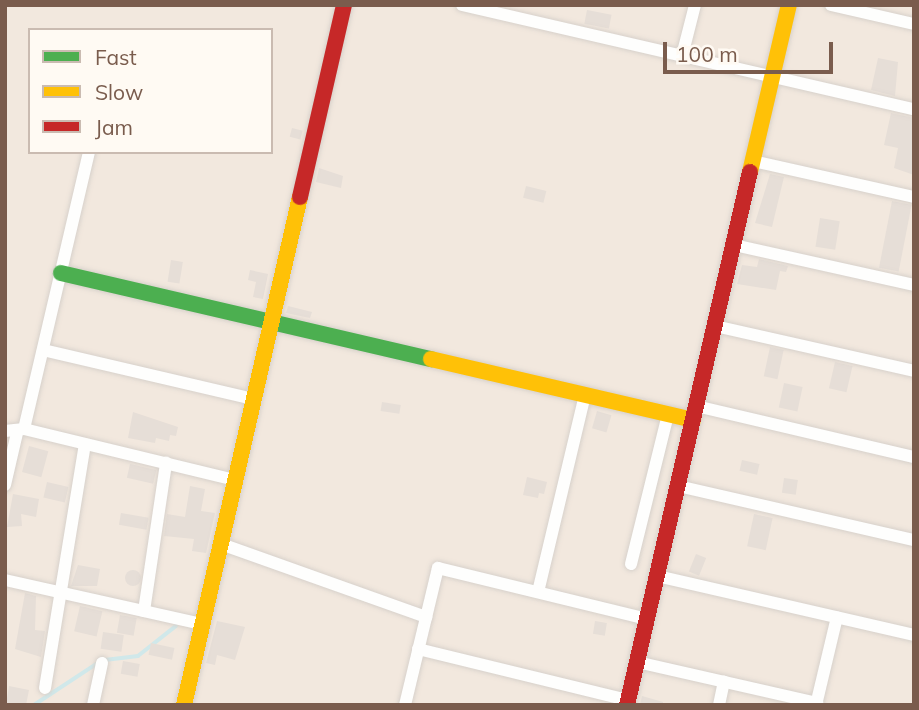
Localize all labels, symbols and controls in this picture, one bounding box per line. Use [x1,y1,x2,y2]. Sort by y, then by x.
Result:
legend [28,28,273,154]
scale bar [667,28,837,72]
text: 100 m [676,41,738,67]
text: Fast [95,44,137,70]
text: Slow [95,79,143,105]
text: Jam [95,114,133,140]

